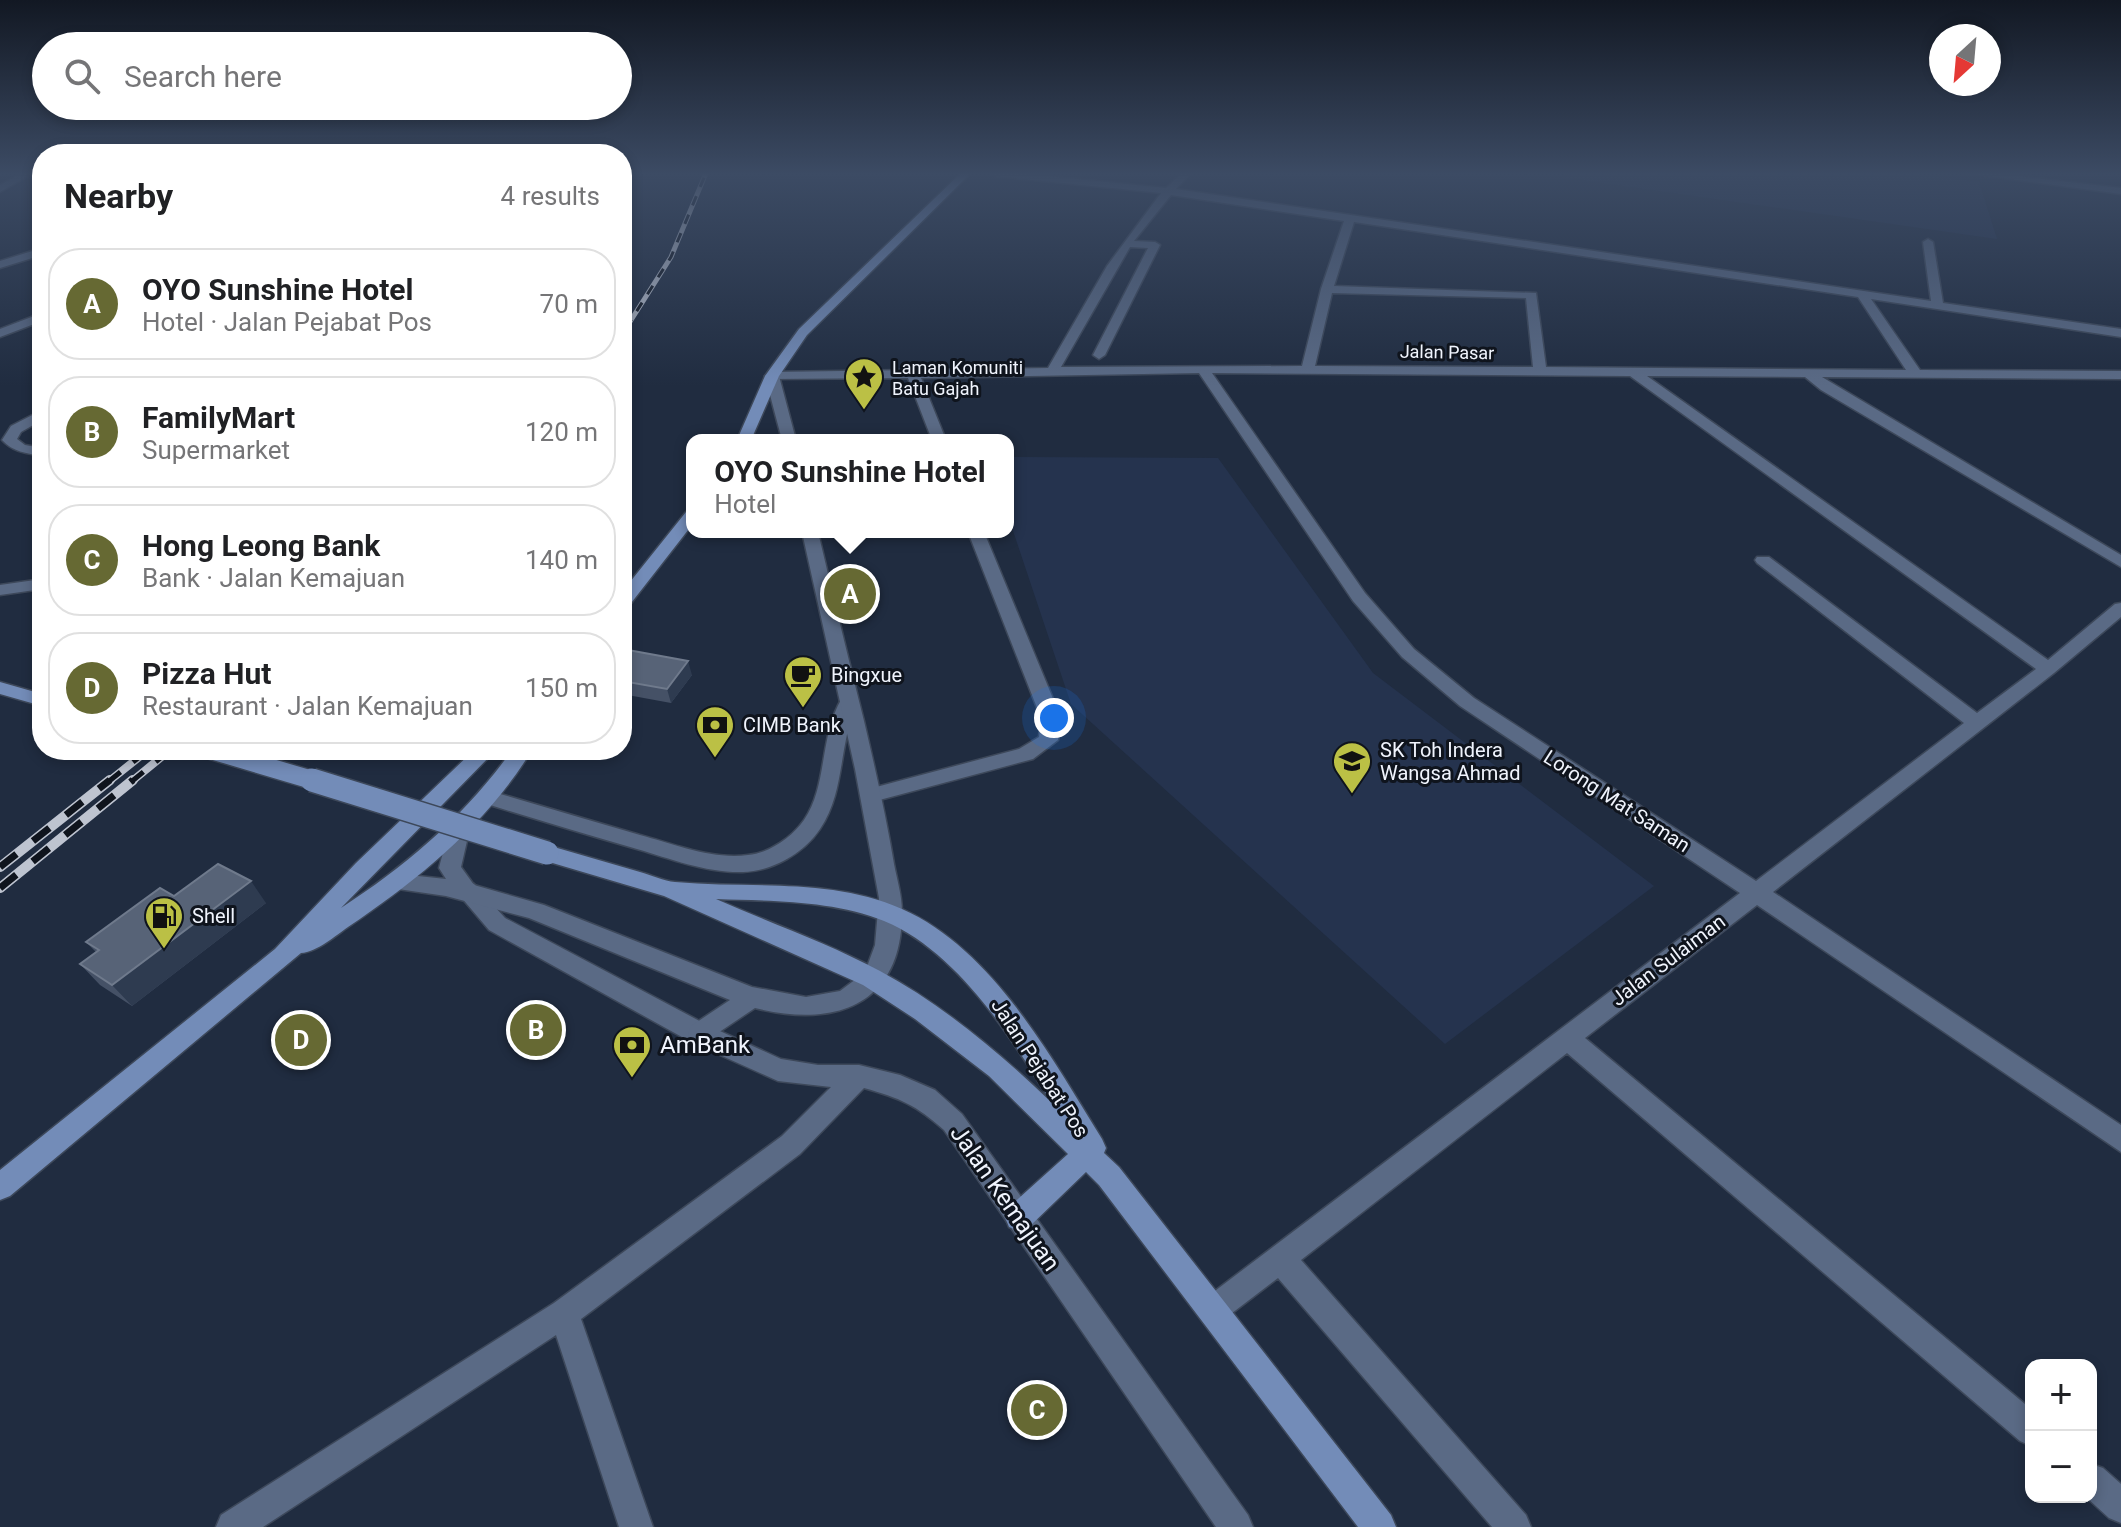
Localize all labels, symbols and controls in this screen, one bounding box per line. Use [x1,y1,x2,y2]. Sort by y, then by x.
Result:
north arrow [1929,24,2001,96]
search box [32,32,632,120]
icon: search [60,54,104,98]
text: Search here [124,59,282,94]
text: Nearby [64,176,173,216]
text: 4 results [501,181,600,211]
text: OYO Sunshine Hotel [142,272,413,307]
text: A [83,289,101,319]
text: 70 m [540,289,598,319]
text: Hotel · Jalan Pejabat Pos [142,307,432,337]
street label: Jalan Pasar [1400,341,1494,363]
place icon: Laman Komuniti Batu Gajah [843,356,885,411]
place label: Laman Komuniti Batu Gajah [892,357,1023,399]
text: FamilyMart [142,400,295,435]
text: B [84,417,100,447]
text: 120 m [525,417,598,447]
popup [686,434,1014,538]
text: Supermarket [142,435,290,465]
text: OYO Sunshine Hotel [714,454,986,489]
text: Hotel [714,489,776,519]
text: Hong Leong Bank [142,528,380,563]
text: C [83,545,101,575]
text: 140 m [525,545,598,575]
text: Bank · Jalan Kemajuan [142,563,405,593]
pin: A [824,564,876,624]
cafe icon: Bingxue [782,654,824,709]
text: Pizza Hut [142,656,271,691]
place label: Bingxue [831,663,902,687]
text: D [84,673,100,703]
text: 150 m [525,673,598,703]
text: Restaurant · Jalan Kemajuan [142,691,473,721]
your location [1034,698,1074,738]
bank icon: CIMB Bank [694,704,736,759]
place label: CIMB Bank [743,713,842,737]
place label: SK Toh Indera Wangsa Ahmad [1380,738,1521,785]
school or university icon: SK Toh Indera Wangsa Ahmad [1331,740,1373,795]
street label: Lorong Mat Saman [1539,745,1695,857]
fuel station icon: Shell [143,895,185,950]
place label: Shell [192,904,235,928]
street label: Jalan Sulaiman [1606,909,1730,1011]
street label: Jalan Pejabat Pos [986,994,1094,1142]
pin: B [510,1000,562,1060]
pin: D [275,1010,327,1070]
bank icon: AmBank [611,1024,653,1079]
place label: AmBank [660,1031,751,1059]
street label: Jalan Kemajuan [944,1120,1066,1276]
map controls [2025,1359,2097,1503]
button: + [2025,1359,2097,1431]
pin: C [1011,1380,1063,1440]
button: − [2025,1431,2097,1503]

